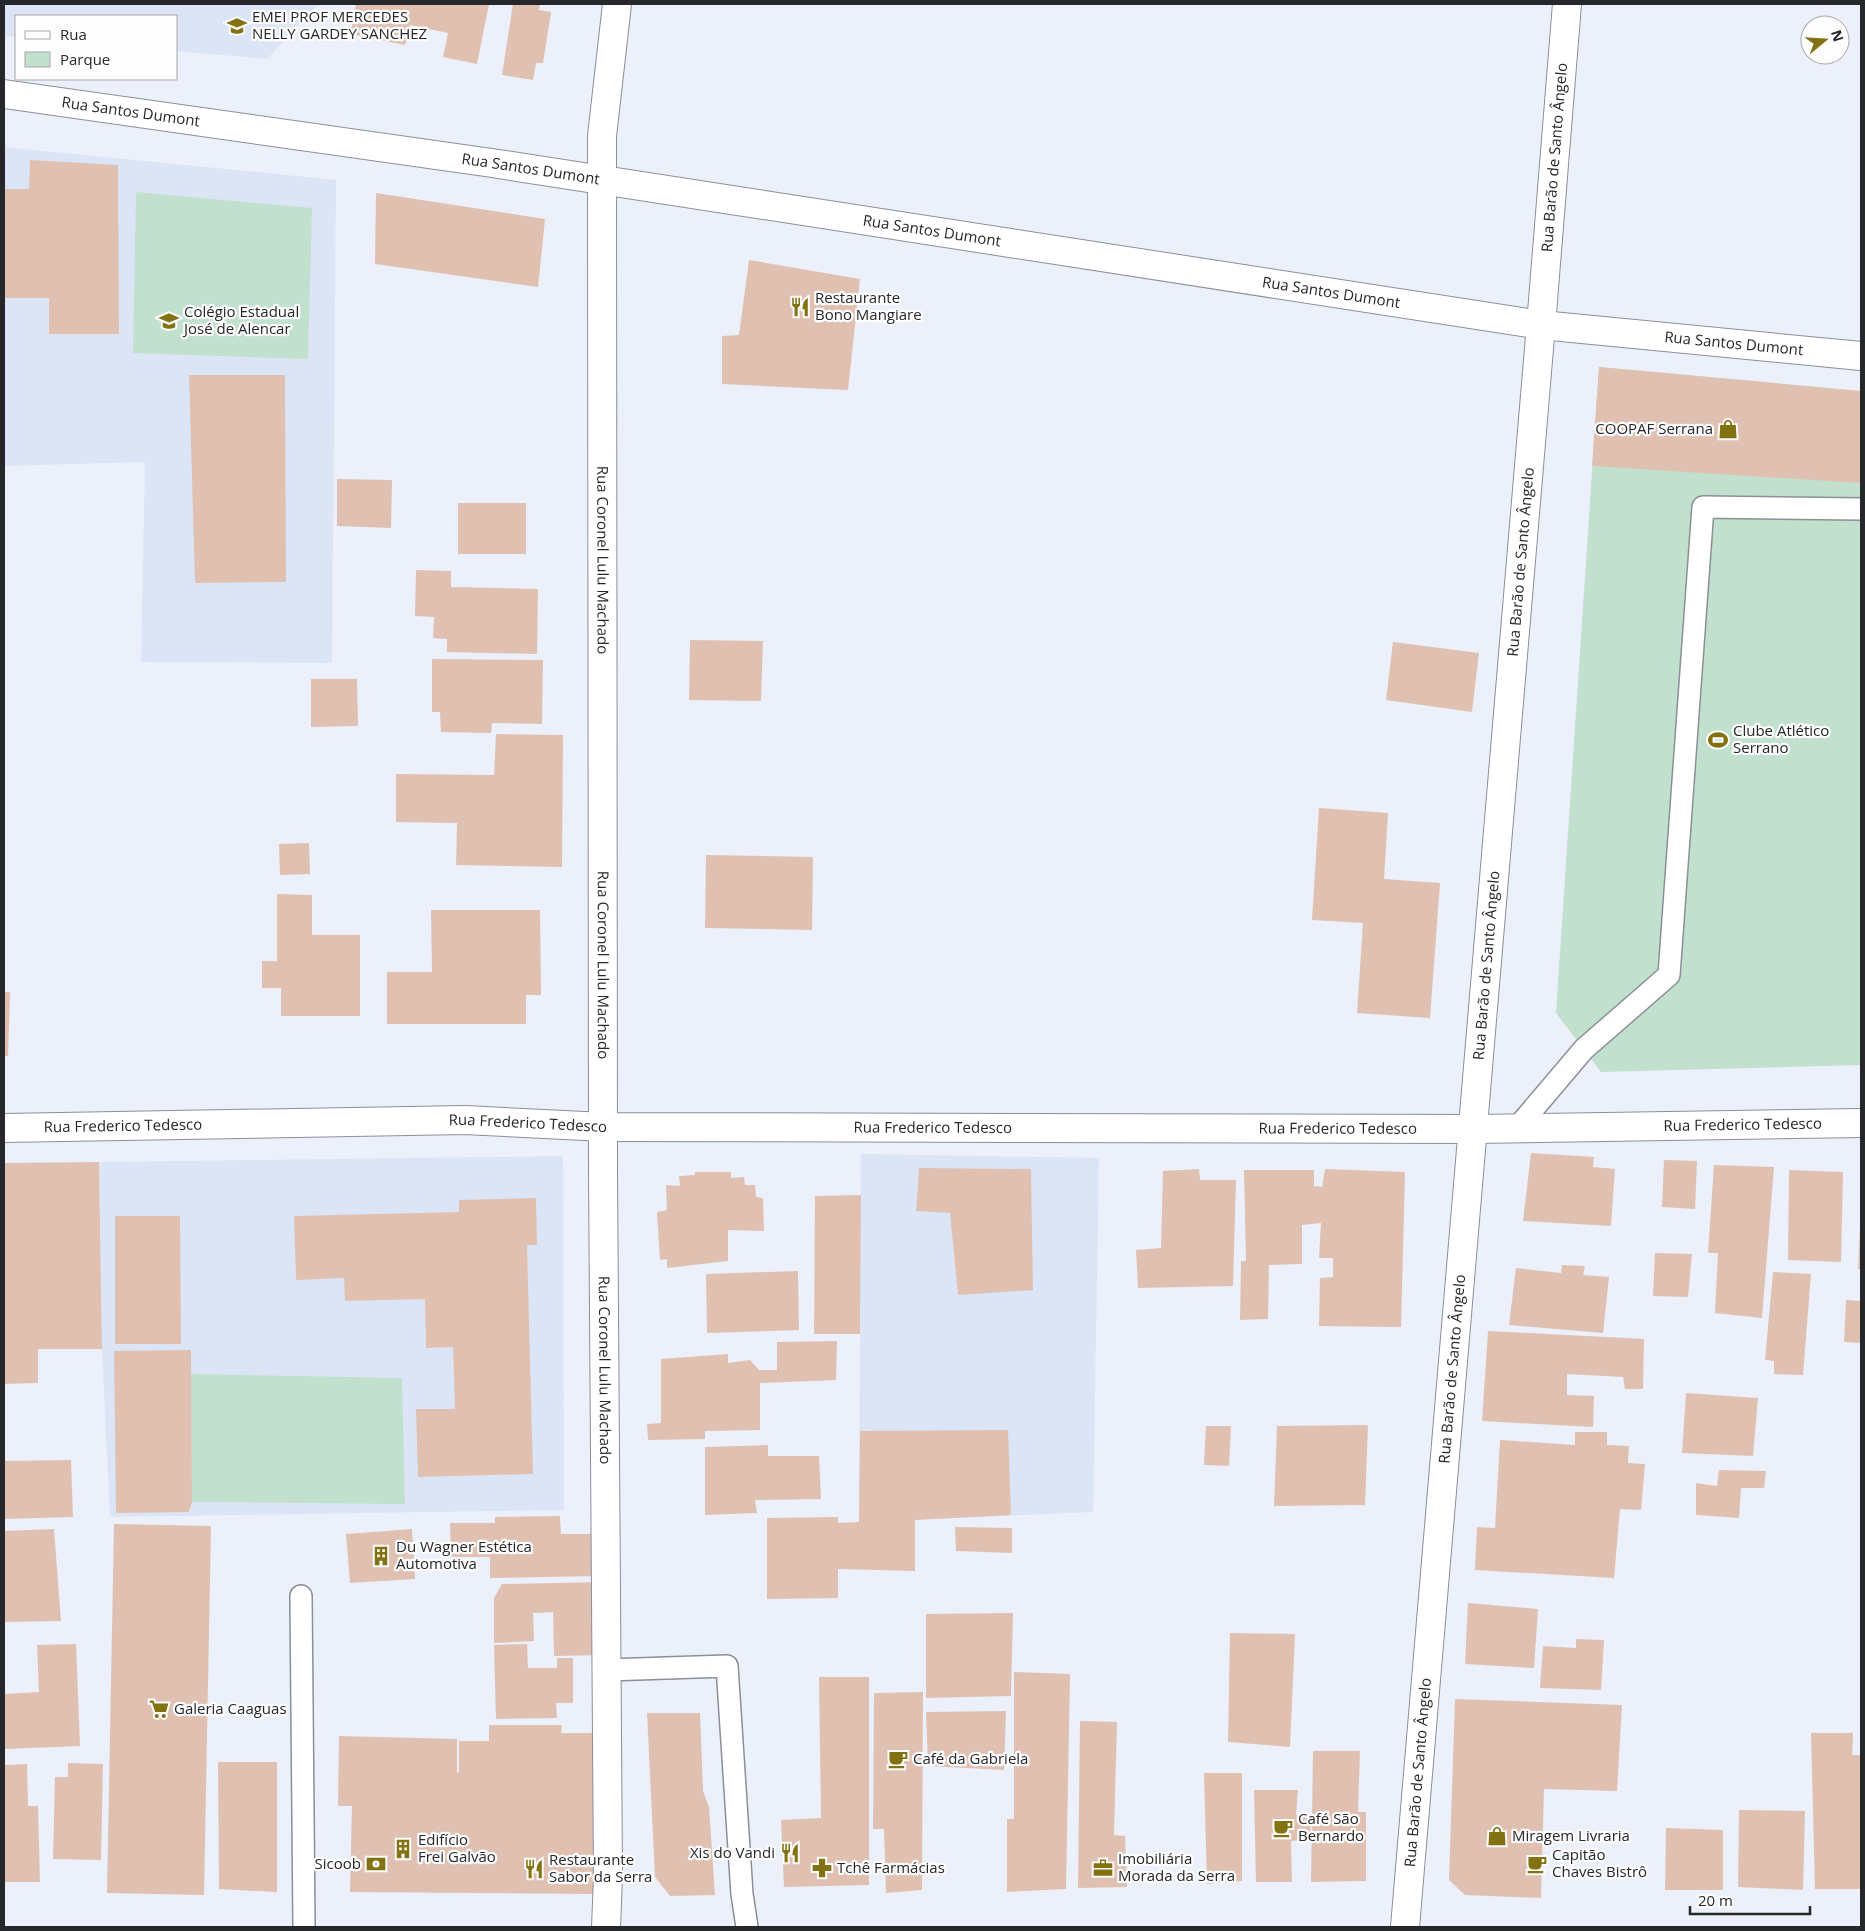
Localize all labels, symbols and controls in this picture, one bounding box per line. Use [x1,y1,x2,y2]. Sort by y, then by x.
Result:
place label: EMEI PROF MERCEDES NELLY GARDEY SANCHEZ [252,6,427,43]
legend [15,15,178,80]
school or university icon: EMEI PROF MERCEDES NELLY GARDEY SANCHEZ [226,15,248,37]
north arrow [1800,15,1850,65]
text: Rua [60,24,87,44]
text: N [1827,27,1849,44]
text: Parque [60,49,110,69]
street label: Rua Barão de Santo Ângelo [1536,62,1571,253]
street label: Rua Santos Dumont [60,91,201,131]
street label: Rua Santos Dumont [460,148,601,189]
street label: Rua Santos Dumont [862,209,1003,250]
street label: Rua Santos Dumont [1261,271,1402,312]
place label: Restaurante Bono Mangiare [815,287,922,324]
restaurant icon: Restaurante Bono Mangiare [789,296,811,318]
place label: Colégio Estadual José de Alencar [182,301,299,338]
school or university icon: Colégio Estadual José de Alencar [158,310,180,332]
street label: Rua Santos Dumont [1663,326,1804,359]
place label: COOPAF Serrana [1595,418,1713,438]
shop icon: COOPAF Serrana [1717,418,1739,440]
street label: Rua Coronel Lulu Machado [593,466,613,654]
street label: Rua Barão de Santo Ângelo [1502,466,1538,657]
place label: Clube Atlético Serrano [1733,720,1829,757]
sports icon: Clube Atlético Serrano [1707,729,1729,751]
street label: Rua Barão de Santo Ângelo [1468,870,1504,1061]
street label: Rua Coronel Lulu Machado [594,871,614,1059]
street label: Rua Frederico Tedesco [449,1109,608,1136]
street label: Rua Frederico Tedesco [1663,1113,1822,1135]
street label: Rua Frederico Tedesco [44,1114,202,1136]
street label: Rua Frederico Tedesco [854,1117,1012,1137]
street label: Rua Frederico Tedesco [1259,1118,1417,1138]
street label: Rua Barão de Santo Ângelo [1433,1273,1469,1464]
street label: Rua Coronel Lulu Machado [595,1276,616,1464]
place label: Du Wagner Estética Automotiva [396,1536,532,1573]
building icon: Du Wagner Estética Automotiva [370,1545,392,1567]
street label: Rua Barão de Santo Ângelo [1399,1677,1435,1868]
supermarket icon: Galeria Caaguas [148,1698,170,1720]
place label: Galeria Caaguas [174,1698,287,1718]
cafe icon: Café da Gabriela [887,1748,909,1770]
place label: Café da Gabriela [913,1748,1028,1768]
place label: Café São Bernardo [1298,1808,1364,1845]
cafe icon: Café São Bernardo [1272,1817,1294,1839]
shop icon: Miragem Livraria [1486,1825,1508,1847]
place label: Miragem Livraria [1512,1825,1630,1845]
place label: Edifício Frei Galvão [418,1829,496,1866]
building icon: Edifício Frei Galvão [392,1838,414,1860]
place label: Xis do Vandi [690,1842,775,1862]
restaurant icon: Xis do Vandi [779,1842,801,1864]
place label: Capitão Chaves Bistrô [1552,1844,1647,1881]
place label: Imobiliária Morada da Serra [1118,1848,1235,1885]
place label: Restaurante Sabor da Serra [549,1849,652,1886]
place label: Sicoob [315,1853,361,1873]
bank icon: Sicoob [365,1853,387,1875]
cafe icon: Capitão Chaves Bistrô [1526,1853,1548,1875]
pharmacy icon: Tchê Farmácias [811,1857,833,1879]
place label: Tchê Farmácias [837,1857,945,1877]
office icon: Imobiliária Morada da Serra [1092,1857,1114,1879]
restaurant icon: Restaurante Sabor da Serra [523,1858,545,1880]
scale bar [1690,1884,1810,1916]
text: 20 m [1698,1890,1733,1910]

